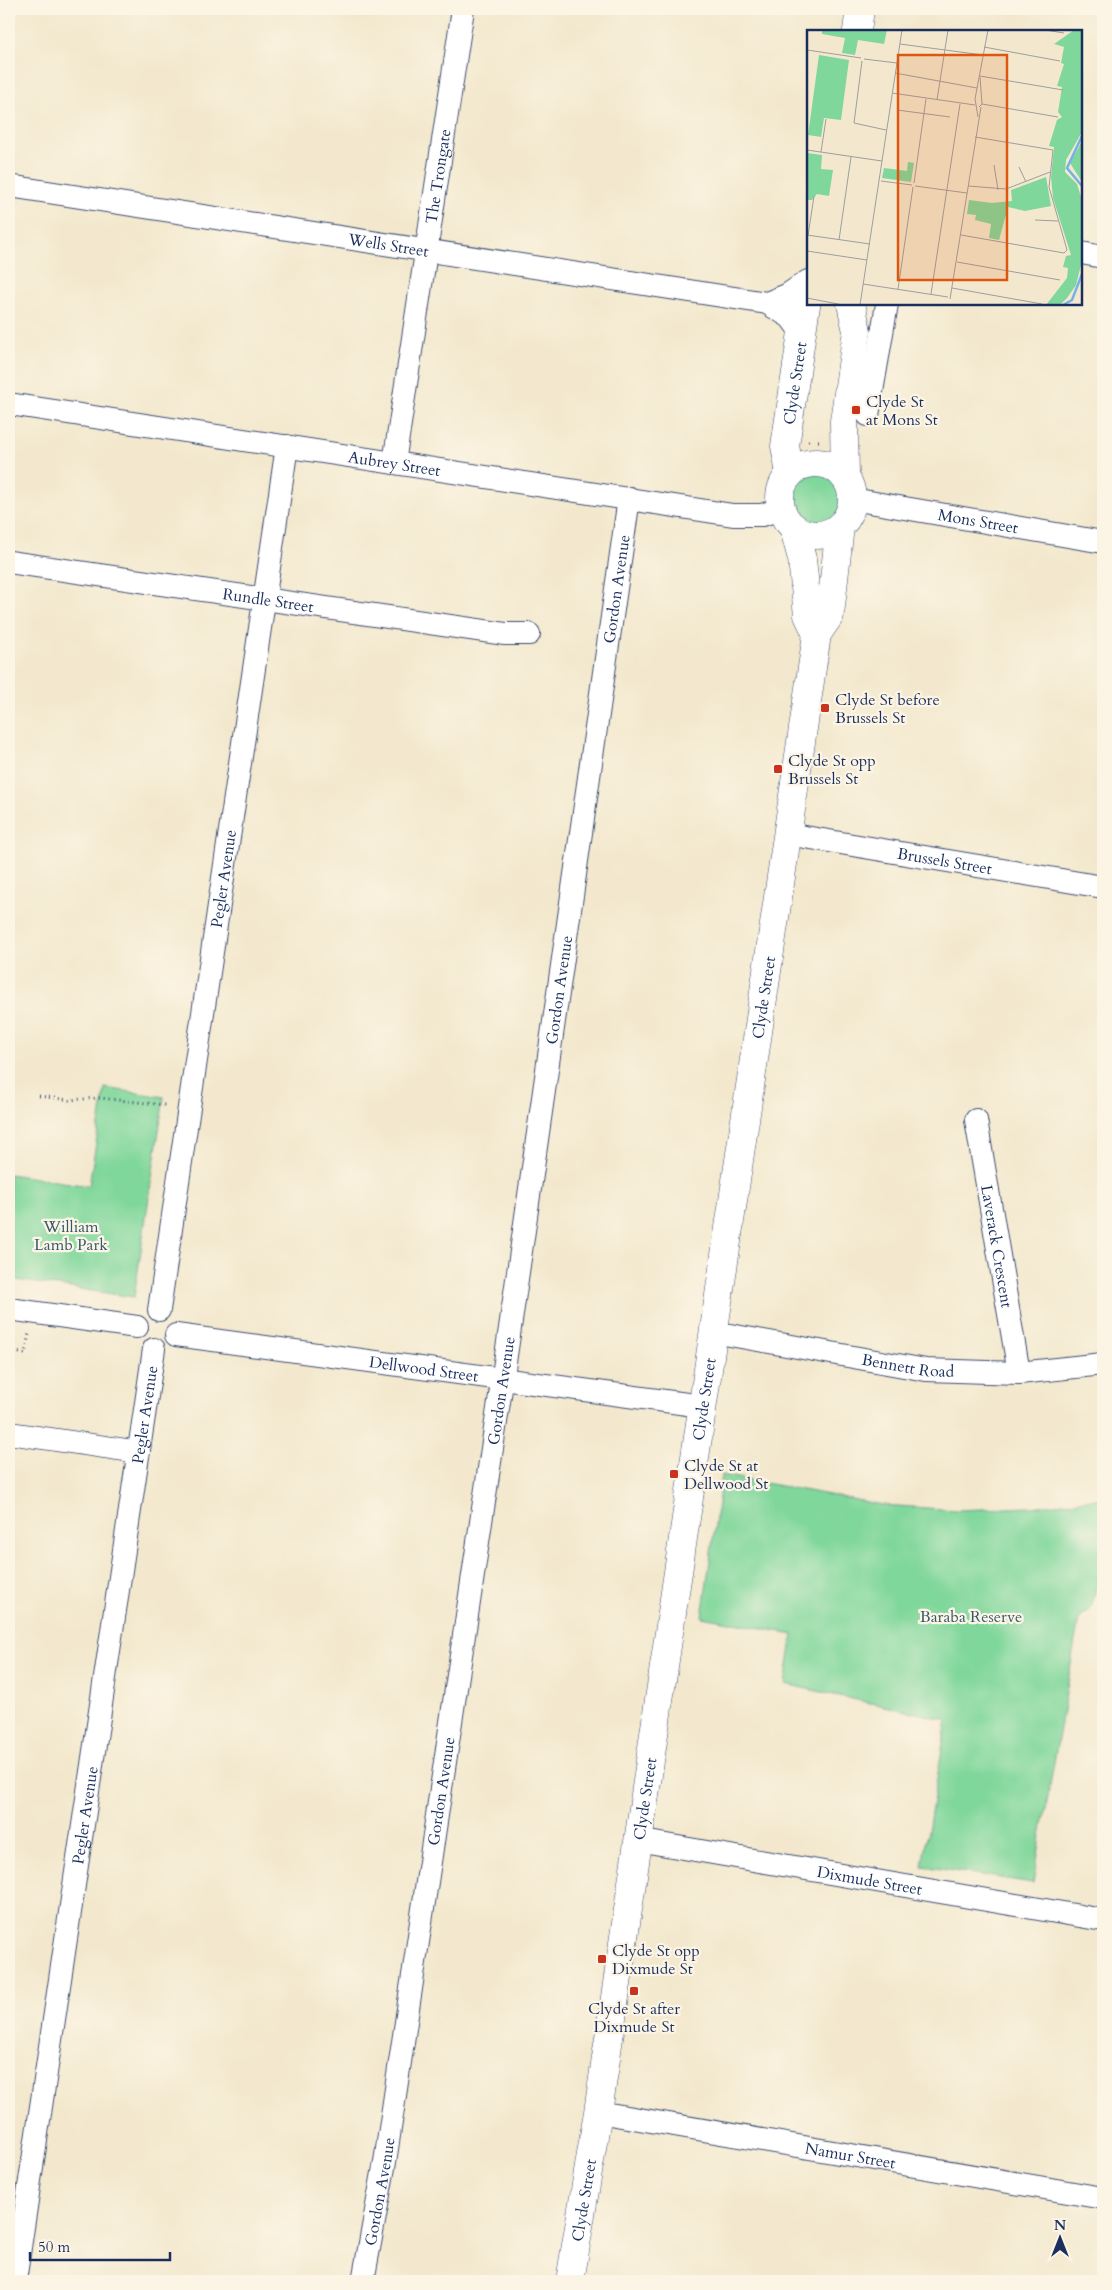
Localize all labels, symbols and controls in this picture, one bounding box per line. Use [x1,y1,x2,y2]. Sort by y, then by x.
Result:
inset map [807,30,1082,305]
street label: The Trongate [421,128,457,225]
street label: Wells Street [346,228,430,263]
street label: Clyde Street [778,340,812,426]
place label: Clyde St at Mons St [866,391,938,431]
marker: Clyde St at Mons St [850,404,862,416]
street label: Aubrey Street [347,446,442,482]
street label: Mons Street [936,504,1020,539]
street label: Gordon Avenue [598,533,636,645]
street label: Rundle Street [221,583,315,618]
place label: Clyde St before Brussels St [835,689,940,729]
marker: Clyde St before Brussels St [819,702,831,714]
place label: Clyde St opp Brussels St [788,750,876,790]
marker: Clyde St opp Brussels St [772,763,784,775]
street label: Pegler Avenue [206,828,242,929]
street label: Brussels Street [896,843,994,880]
street label: Gordon Avenue [541,934,578,1046]
street label: Clyde Street [747,955,781,1040]
street label: Laverack Crescent [975,1183,1018,1309]
park label: William Lamb Park [34,1216,108,1256]
street label: Gordon Avenue [483,1335,521,1447]
street label: Bennett Road [860,1349,955,1383]
street label: Dellwood Street [368,1351,480,1388]
street label: Clyde Street [688,1356,722,1442]
street label: Pegler Avenue [127,1364,163,1465]
place label: Clyde St at Dellwood St [684,1455,768,1495]
marker: Clyde St at Dellwood St [668,1468,680,1480]
park label: Baraba Reserve [920,1606,1022,1628]
street label: Gordon Avenue [423,1735,461,1847]
street label: Clyde Street [628,1756,662,1842]
street label: Pegler Avenue [67,1765,104,1866]
street label: Dixmude Street [815,1861,924,1901]
place label: Clyde St opp Dixmude St [612,1940,700,1980]
marker: Clyde St opp Dixmude St [596,1953,608,1965]
marker: Clyde St after Dixmude St [628,1985,640,1997]
place label: Clyde St after Dixmude St [588,1998,680,2038]
street label: Gordon Avenue [360,2136,401,2248]
street label: Namur Street [803,2137,897,2174]
street label: Clyde Street [567,2157,602,2243]
north arrow [1034,2212,1084,2262]
text: N [1054,2216,1066,2235]
scale bar [30,2230,170,2262]
text: 50 m [38,2237,70,2257]

